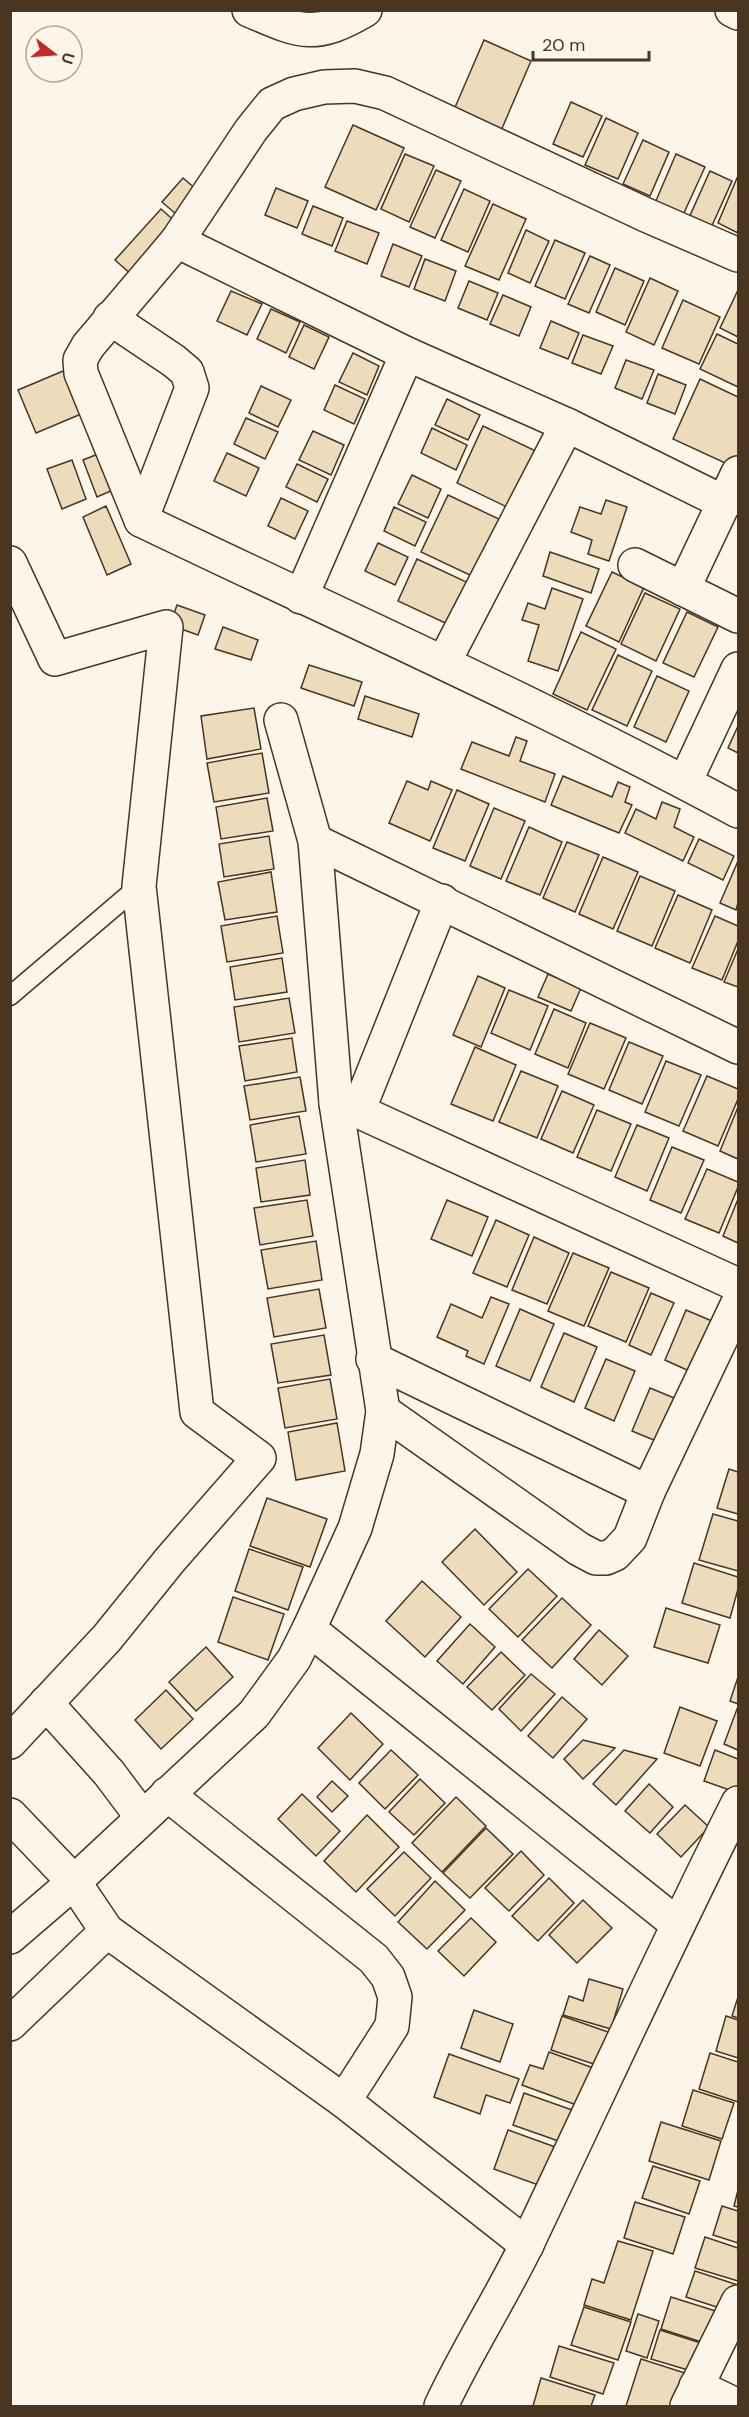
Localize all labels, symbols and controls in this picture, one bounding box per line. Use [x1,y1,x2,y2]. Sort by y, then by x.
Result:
north arrow [24,24,84,84]
scale bar [533,24,648,62]
text: 20 m [542,33,585,57]
text: U [56,50,80,67]

